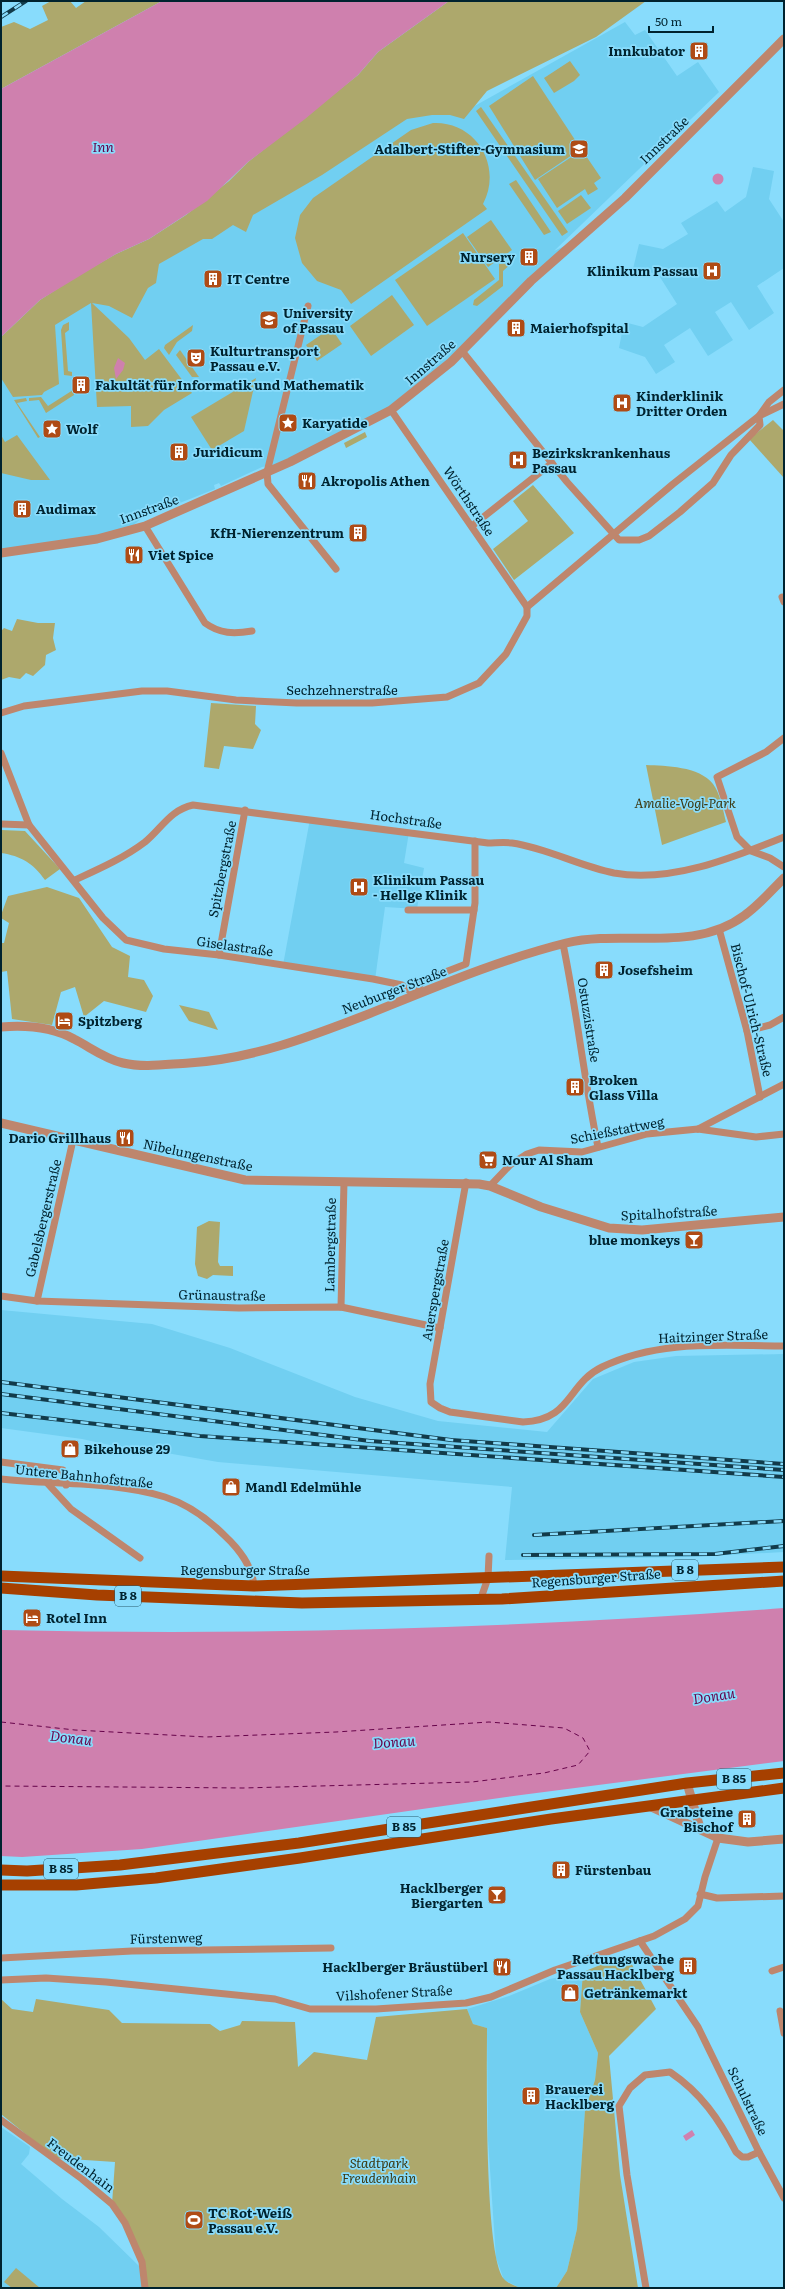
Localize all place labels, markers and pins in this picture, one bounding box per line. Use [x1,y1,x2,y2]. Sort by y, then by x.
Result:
building icon: Innkubator [688,40,710,62]
place label: Innkubator [608,41,685,60]
school or university icon: Adalbert-Stifter-Gymnasium [568,138,590,160]
place label: Adalbert-Stifter-Gymnasium [374,139,565,158]
building icon: Nursery [518,246,540,268]
place label: Nursery [460,247,515,266]
hospital icon: Klinikum Passau [701,260,723,282]
place label: Klinikum Passau [587,261,698,280]
building icon: IT Centre [202,268,224,290]
place label: IT Centre [227,269,290,288]
place label: University of Passau [283,303,353,337]
school or university icon: University of Passau [258,309,280,331]
building icon: Maierhofspital [505,317,527,339]
place label: Maierhofspital [530,318,629,337]
place label: Kulturtransport Passau e.V. [210,341,319,375]
theatre icon: Kulturtransport Passau e.V. [185,347,207,369]
building icon: Fakultät für Informatik und Mathematik [70,374,92,396]
place label: Fakultät für Informatik und Mathematik [95,375,364,394]
place label: Kinderklinik Dritter Orden [636,386,727,420]
hospital icon: Kinderklinik Dritter Orden [611,392,633,414]
place icon: Karyatide [277,412,299,434]
place label: Karyatide [302,413,368,432]
place icon: Wolf [41,418,63,440]
place label: Wolf [66,419,99,438]
building icon: Juridicum [168,441,190,463]
place label: Juridicum [193,442,263,461]
place label: Bezirkskrankenhaus Passau [532,443,671,477]
hospital icon: Bezirkskrankenhaus Passau [507,449,529,471]
restaurant icon: Akropolis Athen [296,470,318,492]
place label: Akropolis Athen [321,471,430,490]
building icon: Audimax [11,498,33,520]
place label: Audimax [36,499,96,518]
building icon: KfH-Nierenzentrum [347,522,369,544]
place label: KfH-Nierenzentrum [210,523,344,542]
restaurant icon: Viet Spice [123,544,145,566]
place label: Viet Spice [148,545,214,564]
place label: Klinikum Passau - Hellge Klinik [373,870,484,904]
hospital icon: Klinikum Passau - Hellge Klinik [348,876,370,898]
building icon: Josefsheim [593,959,615,981]
place label: Josefsheim [618,960,693,979]
hotel icon: Spitzberg [53,1010,75,1032]
place label: Spitzberg [78,1011,142,1030]
place label: Broken Glass Villa [589,1070,659,1104]
building icon: Broken Glass Villa [564,1076,586,1098]
restaurant icon: Dario Grillhaus [114,1127,136,1149]
place label: Dario Grillhaus [8,1128,112,1147]
supermarket icon: Nour Al Sham [477,1149,499,1171]
place label: Nour Al Sham [502,1150,593,1169]
bar icon: blue monkeys [683,1229,705,1251]
place label: blue monkeys [589,1230,681,1249]
shop icon: Bikehouse 29 [59,1438,81,1460]
place label: Bikehouse 29 [84,1439,171,1458]
shop icon: Mandl Edelmühle [220,1476,242,1498]
place label: Mandl Edelmühle [245,1477,361,1496]
hotel icon: Rotel Inn [21,1607,43,1629]
place label: Rotel Inn [46,1608,107,1627]
place label: Grabsteine Bischof [660,1802,734,1836]
building icon: Grabsteine Bischof [736,1808,758,1830]
building icon: Fürstenbau [550,1859,572,1881]
place label: Fürstenbau [575,1860,652,1879]
place label: Hacklberger Biergarten [400,1878,483,1912]
bar icon: Hacklberger Biergarten [486,1884,508,1906]
place label: Rettungswache Passau Hacklberg [557,1949,674,1983]
building icon: Rettungswache Passau Hacklberg [677,1955,699,1977]
restaurant icon: Hacklberger Bräustüberl [491,1956,513,1978]
place label: Hacklberger Bräustüberl [322,1957,488,1976]
shop icon: Getränkemarkt [559,1982,581,2004]
place label: Getränkemarkt [584,1983,688,2002]
place label: Brauerei Hacklberg [545,2079,615,2113]
building icon: Brauerei Hacklberg [520,2085,542,2107]
place label: TC Rot-Weiß Passau e.V. [208,2203,292,2237]
sports icon: TC Rot-Weiß Passau e.V. [183,2209,205,2231]

